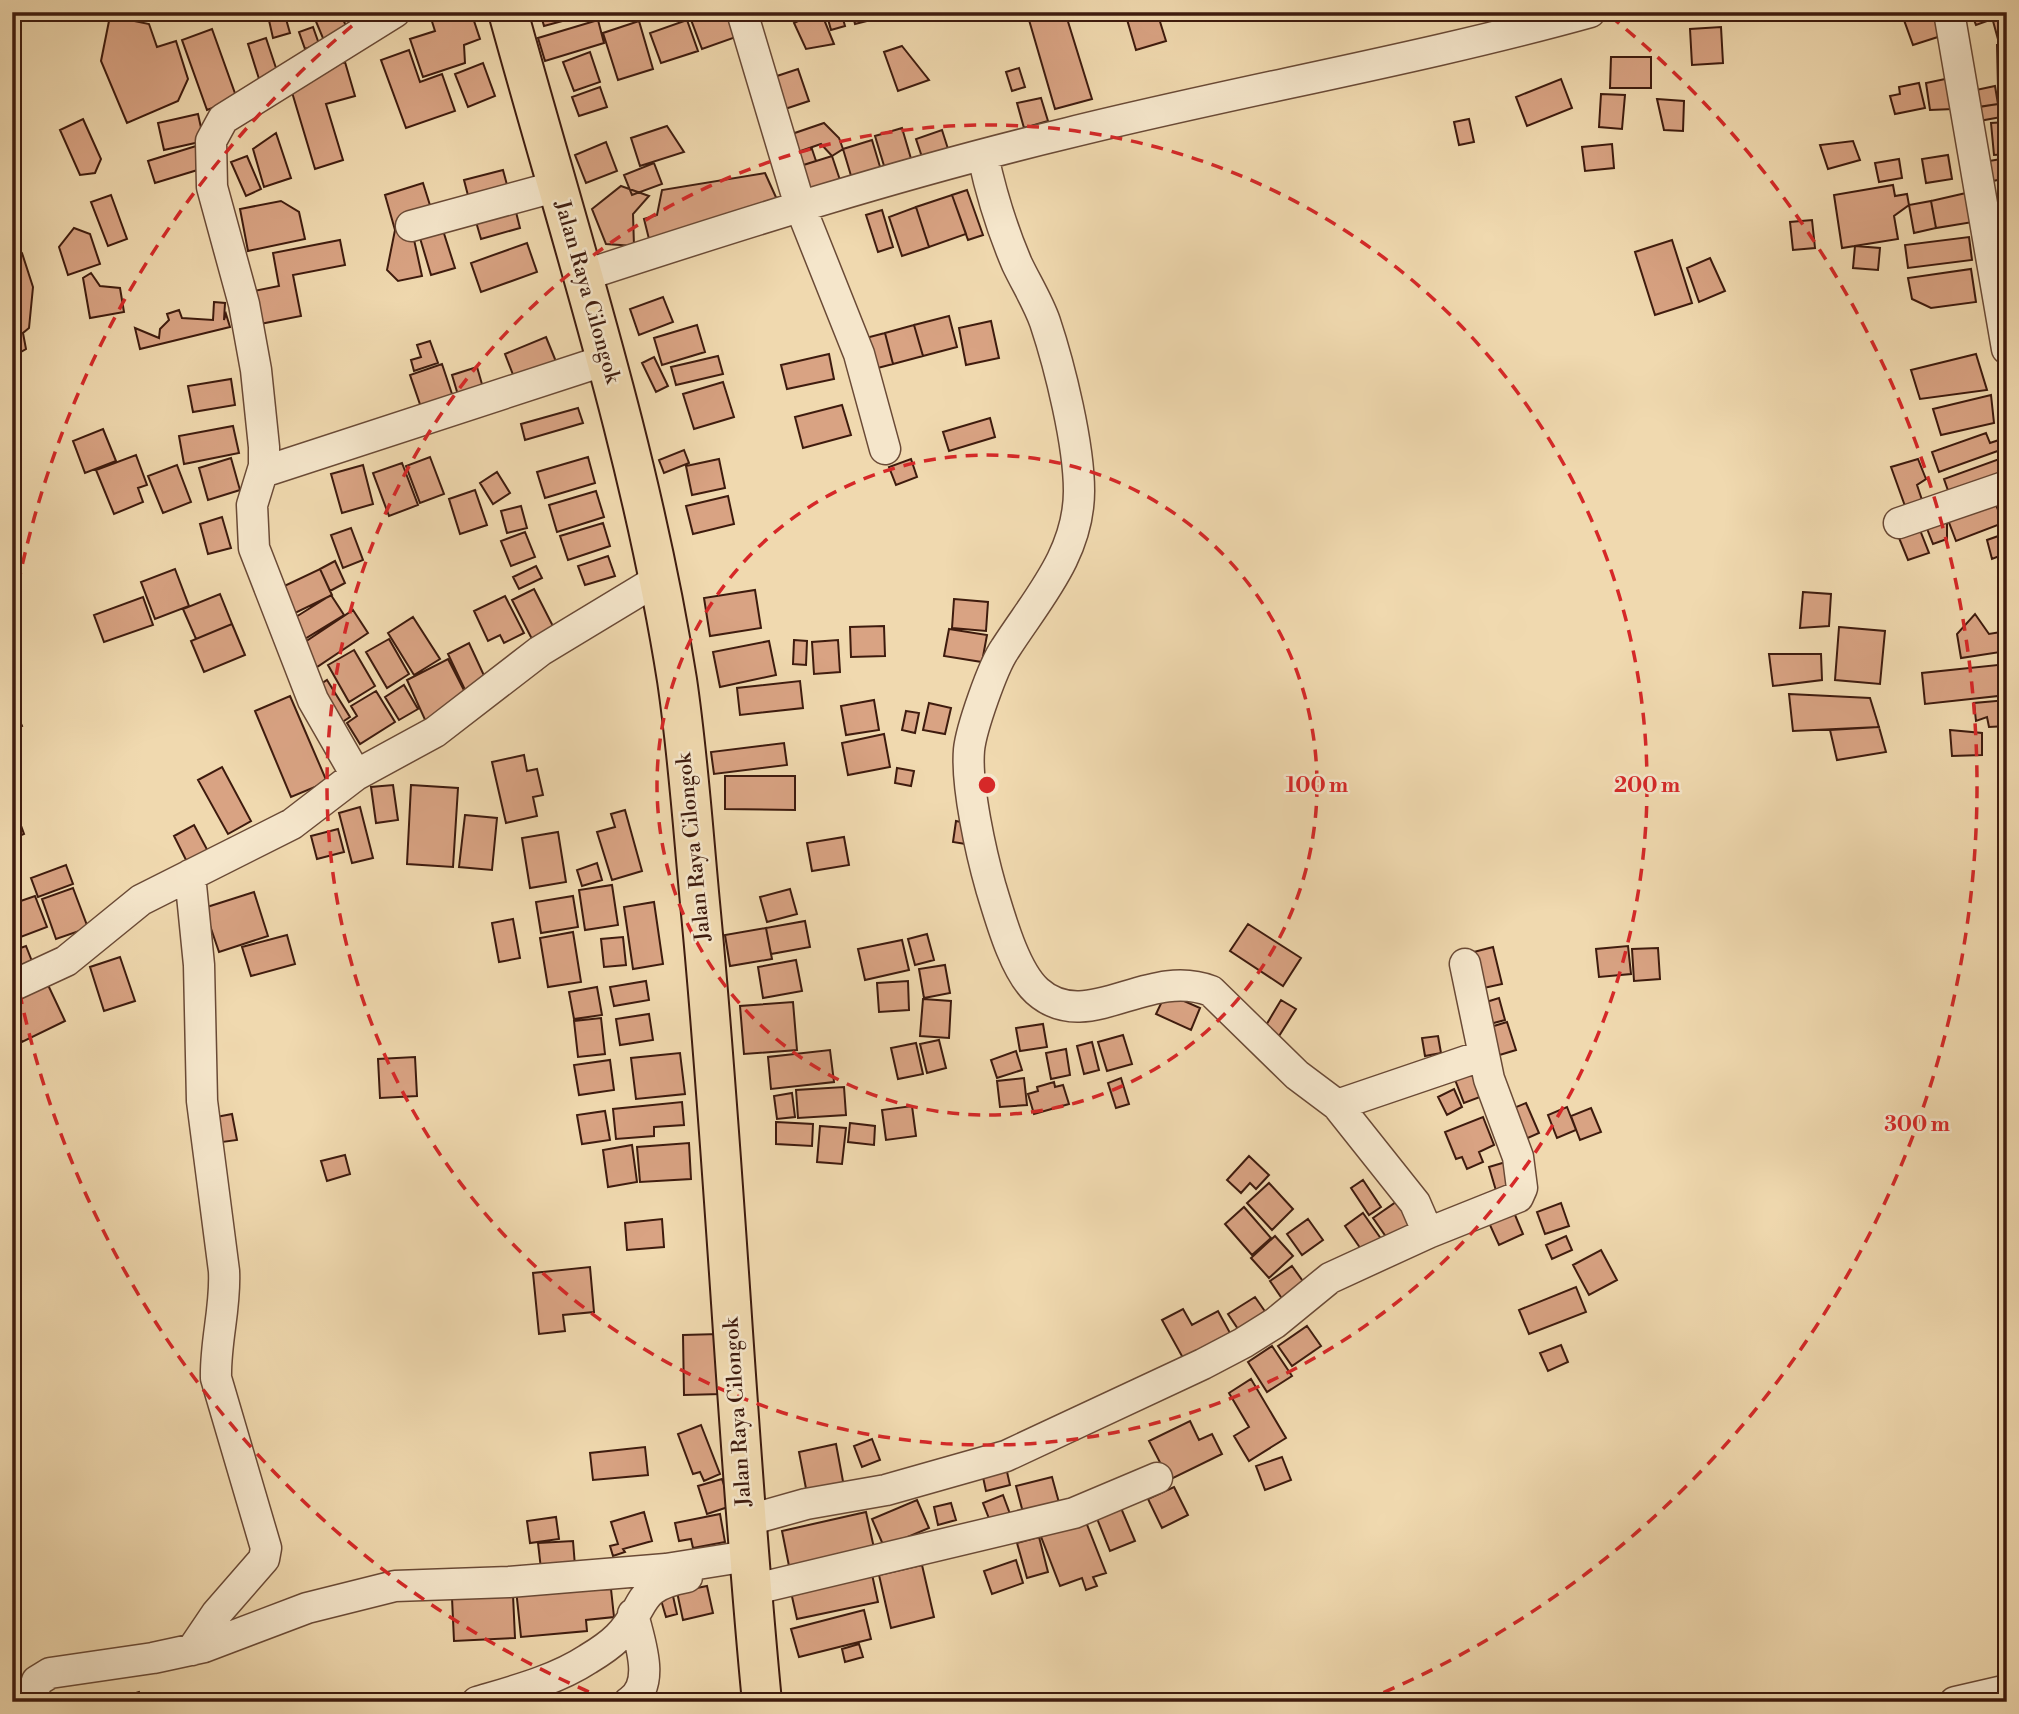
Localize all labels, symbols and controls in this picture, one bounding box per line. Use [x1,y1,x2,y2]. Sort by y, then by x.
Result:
street label: Jalan Raya Cilongok [548,196,626,388]
street label: Jalan Raya Cilongok [671,750,717,943]
centre of rings [975,773,999,797]
text: 100 m [1286,773,1348,799]
text: 200 m [1614,773,1680,799]
text: 300 m [1884,1112,1950,1138]
street label: Jalan Raya Cilongok [718,1316,758,1508]

